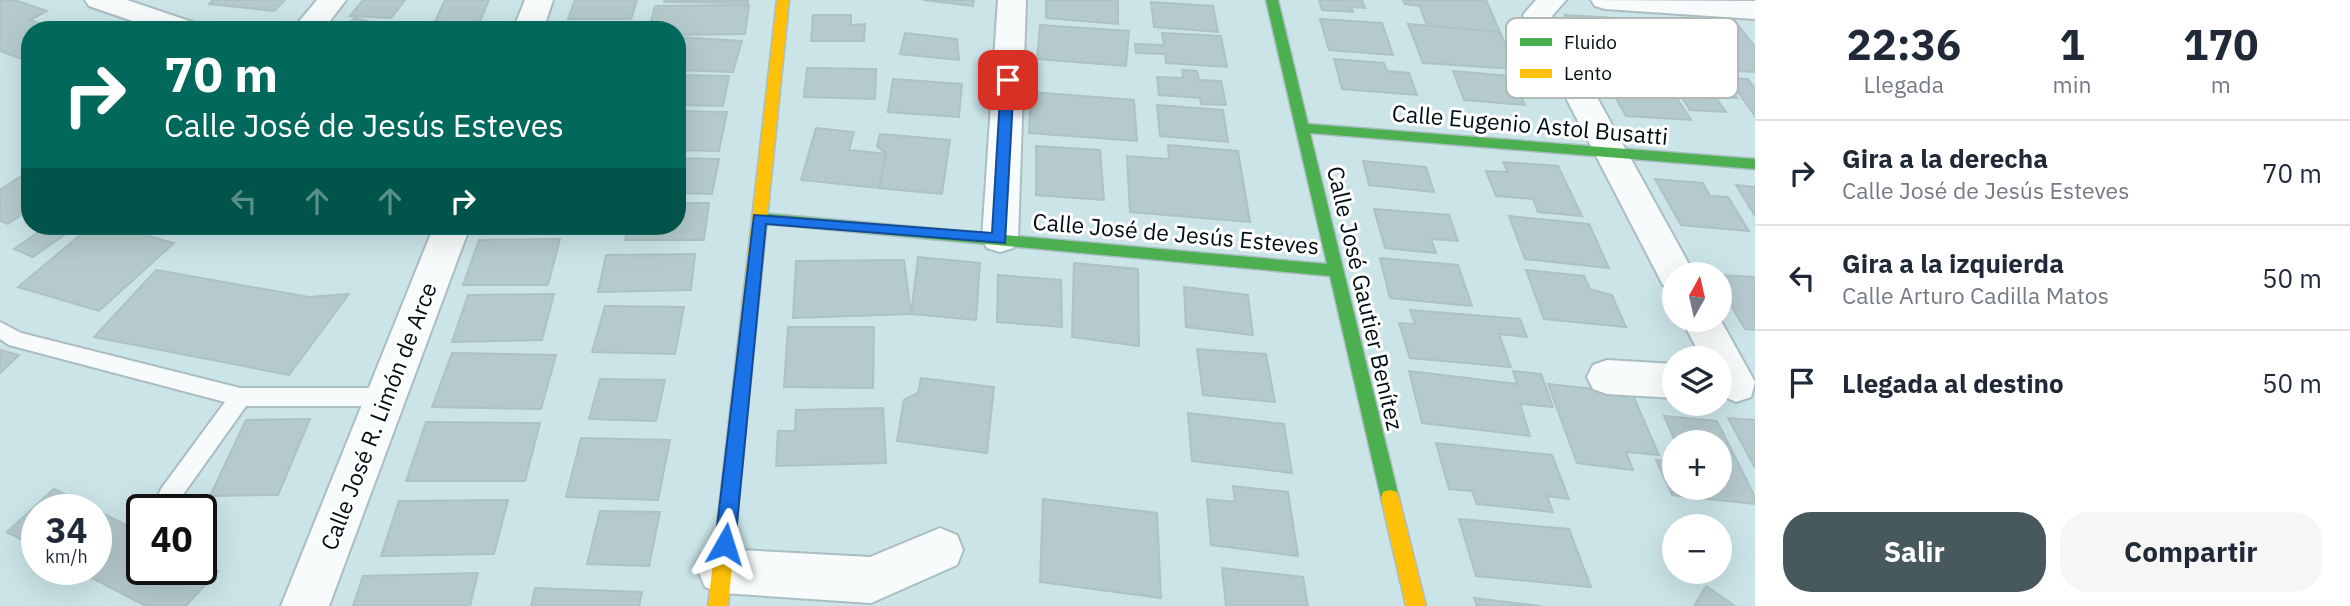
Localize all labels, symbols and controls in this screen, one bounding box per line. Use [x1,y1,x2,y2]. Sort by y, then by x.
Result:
text: 22:36 [1846,17,1961,72]
text: 1 [2059,17,2085,72]
text: 170 [2183,17,2259,72]
legend [1506,18,1738,98]
text: Fluido [1564,30,1617,54]
text: 70 m [164,42,278,105]
icon: right [49,49,140,140]
pin [978,50,1038,110]
icon: arrive [989,61,1027,99]
text: Lento [1564,61,1612,85]
text: Llegada [1864,69,1944,99]
text: min [2053,69,2091,99]
text: m [2211,69,2231,99]
street label: Calle Eugenio Astol Busatti [1391,97,1669,151]
text: Calle José de Jesús Esteves [164,104,564,146]
text: Gira a la derecha [1842,141,2048,175]
icon: right [1783,154,1821,192]
text: 70 m [2262,156,2322,190]
street label: Calle José Gautier Benítez [1321,163,1411,433]
text: Calle José de Jesús Esteves [1842,175,2129,205]
icon: left [225,182,263,220]
icon: ahead [298,182,336,220]
icon: ahead [371,182,409,220]
icon: right [444,182,482,220]
street label: Calle José de Jesús Esteves [1032,206,1320,260]
text: Gira a la izquierda [1842,246,2064,280]
icon: left [1783,259,1821,297]
text: 50 m [2262,261,2322,295]
north arrow [1662,262,1732,332]
map controls [1662,262,1732,584]
street label: Calle José R. Limón de Arce [313,278,443,554]
text: Calle Arturo Cadilla Matos [1842,280,2109,310]
button: layers [1662,346,1732,416]
icon: arrive [1783,364,1821,402]
text: Llegada al destino [1842,366,2064,400]
text: 50 m [2262,366,2322,400]
button: + [1662,430,1732,500]
speed limit sign: 40 [126,494,217,585]
text: 34 [45,507,88,553]
position arrow [688,507,762,581]
button: Salir [1783,512,2046,592]
button: Compartir [2060,512,2322,592]
button: − [1662,514,1732,584]
text: km/h [45,545,88,568]

